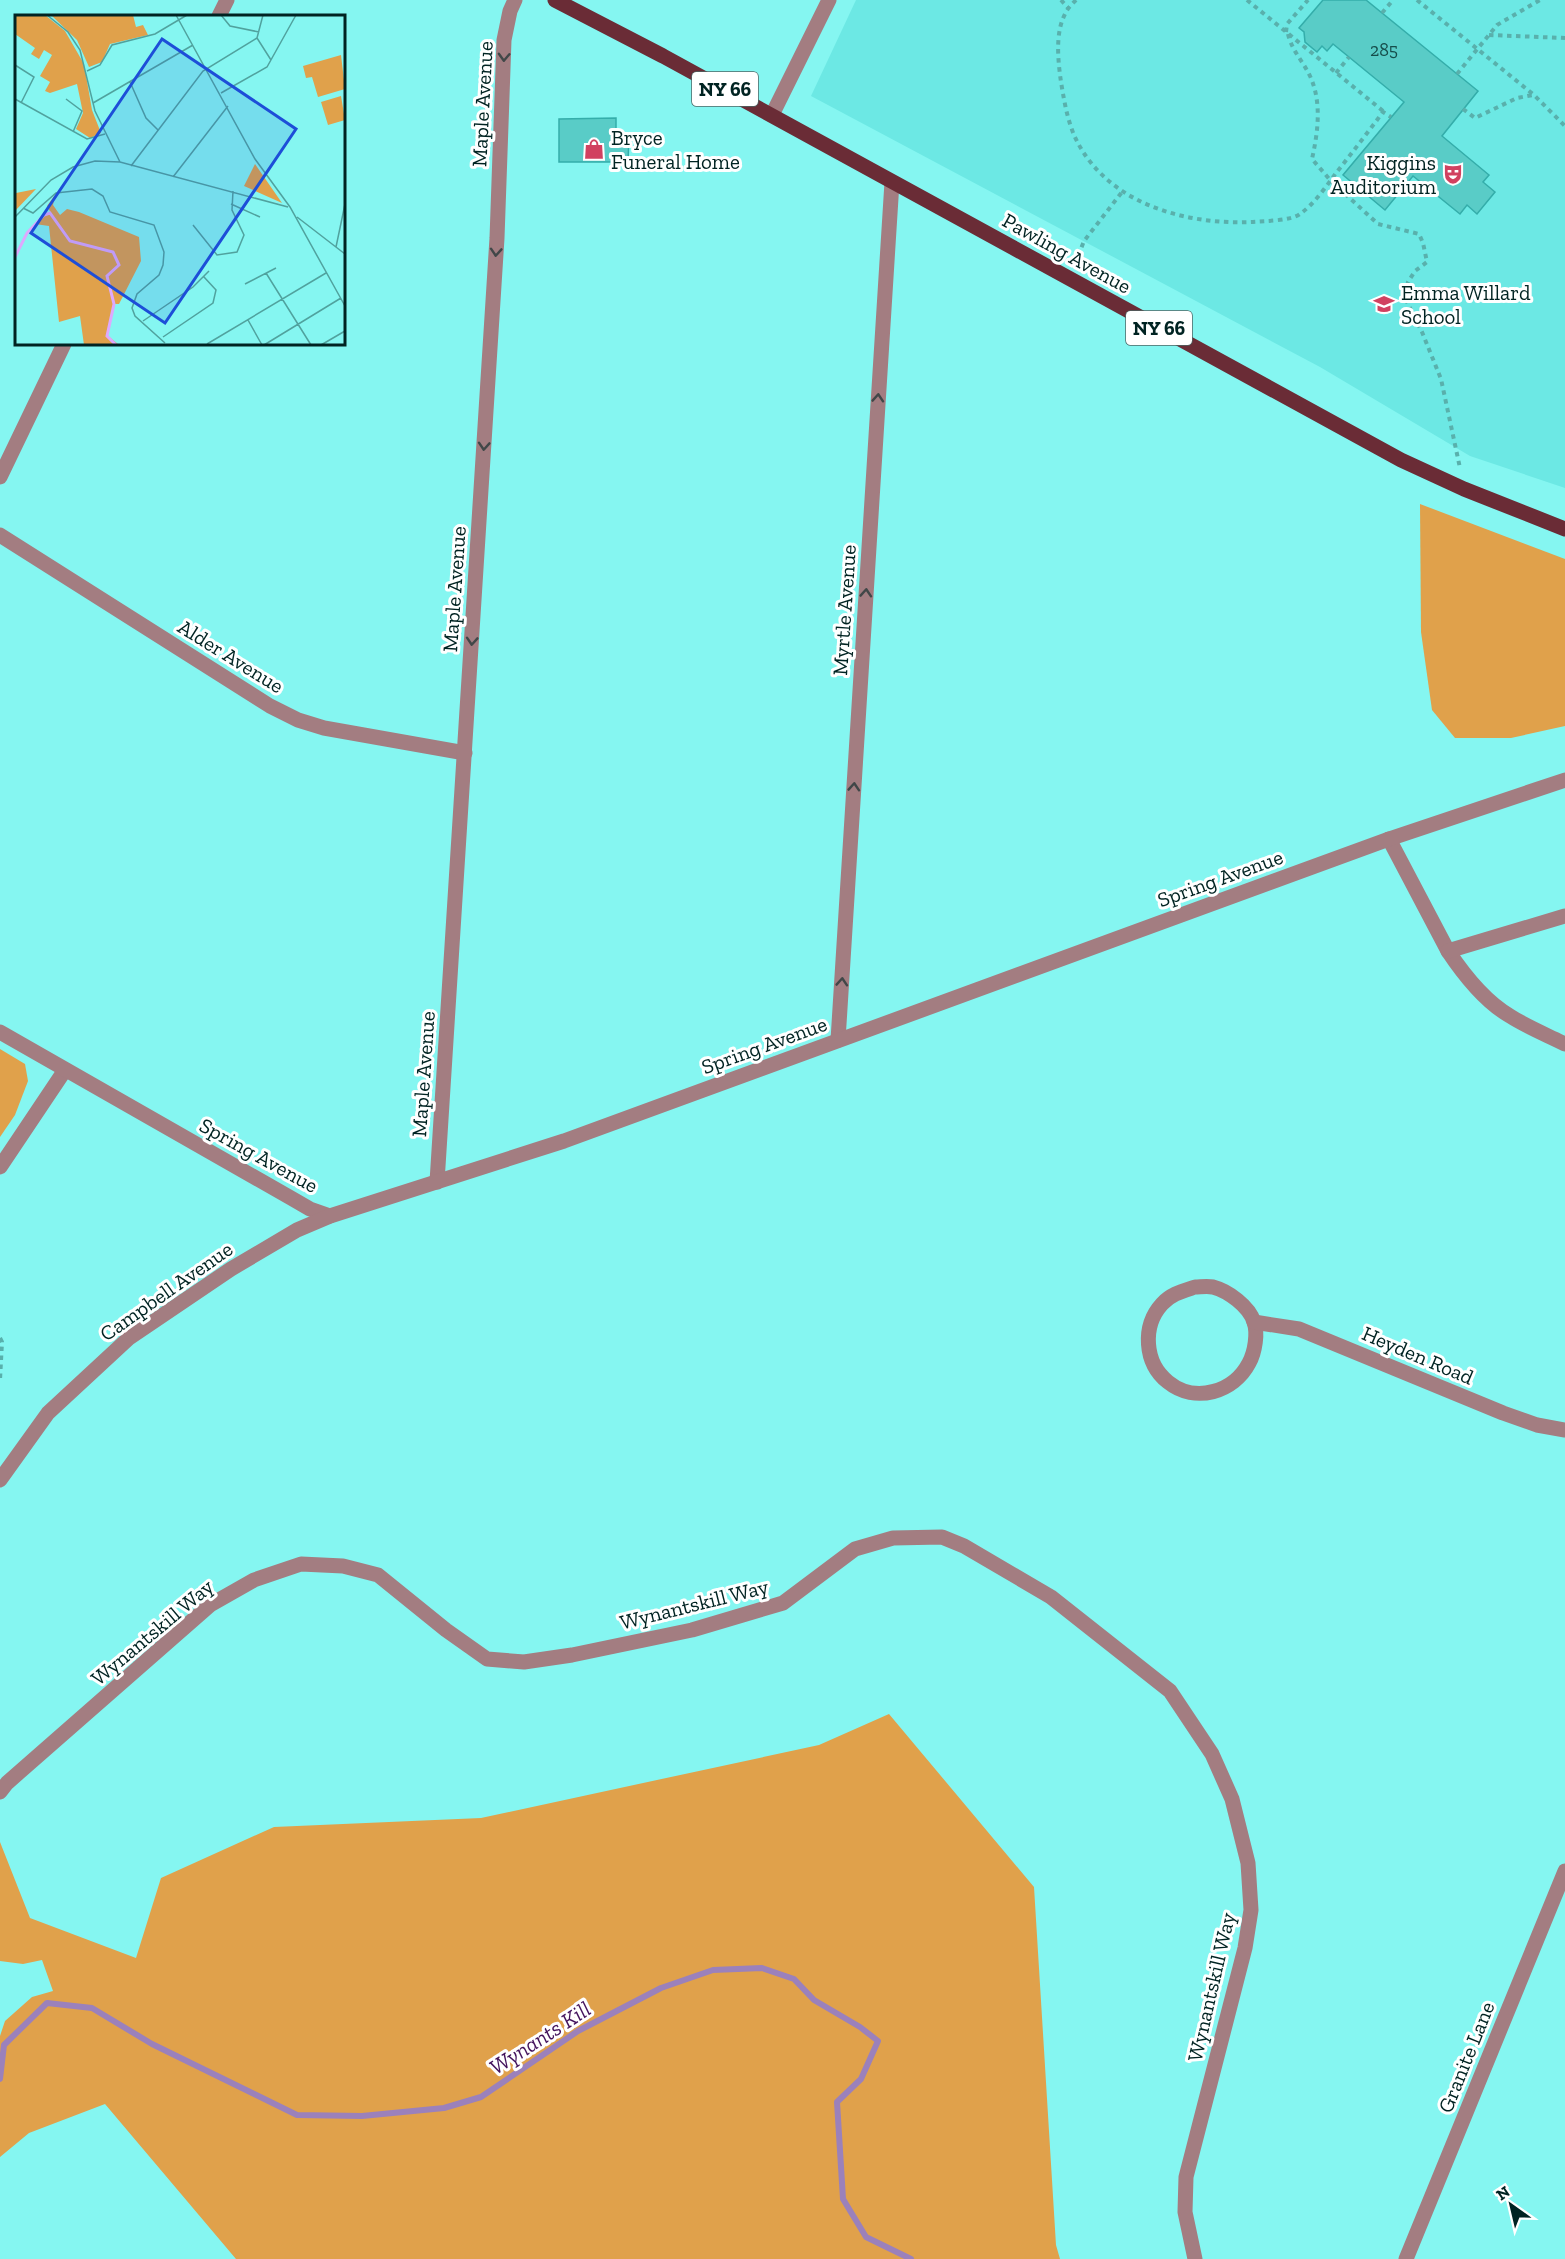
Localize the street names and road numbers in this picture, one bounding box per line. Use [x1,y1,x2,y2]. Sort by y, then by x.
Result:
street label: Maple Avenue [466,40,498,168]
road number: NY 66 [692,72,758,106]
street label: Pawling Avenue [998,207,1136,299]
road number: NY 66 [1126,311,1192,345]
street label: Maple Avenue [437,525,471,653]
street label: Myrtle Avenue [827,544,861,676]
street label: Alder Avenue [174,614,289,698]
street label: Spring Avenue [1154,844,1286,912]
street label: Maple Avenue [406,1010,440,1138]
street label: Spring Avenue [698,1011,830,1079]
street label: Spring Avenue [195,1112,323,1198]
street label: Campbell Avenue [95,1236,237,1346]
street label: Heyden Road [1359,1320,1478,1390]
street label: Wynantskill Way [86,1573,218,1690]
street label: Wynantskill Way [617,1573,771,1635]
street label: Wynantskill Way [1182,1910,1240,2064]
street label: Granite Lane [1432,1998,1500,2116]

